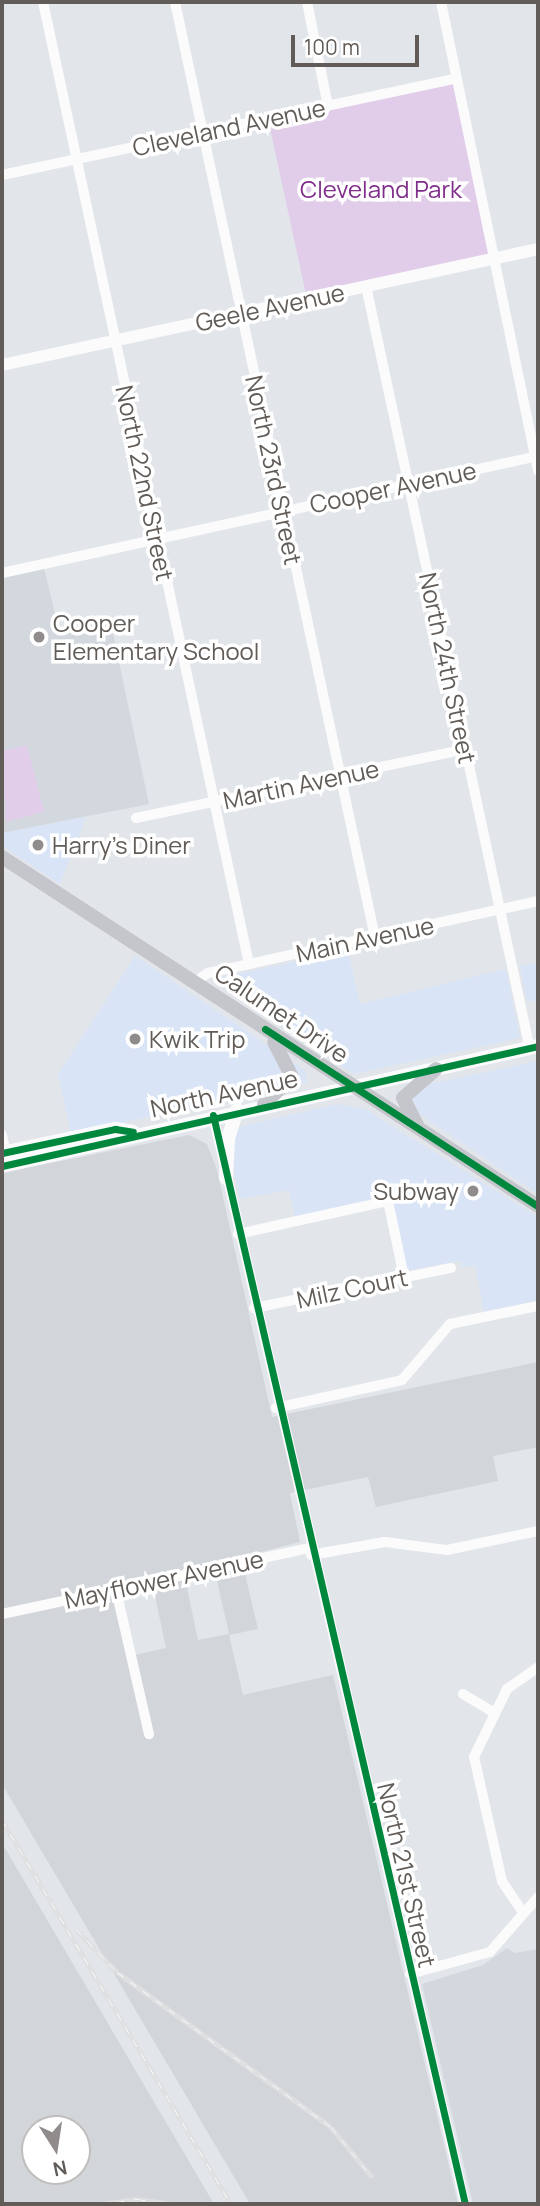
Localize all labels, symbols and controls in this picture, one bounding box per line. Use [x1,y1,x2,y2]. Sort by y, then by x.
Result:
scale bar [295,21,423,65]
text: 100 m [304,33,360,61]
street label: Cleveland Avenue [130,93,328,161]
park label: Cleveland Park [300,175,462,203]
street label: Geele Avenue [193,277,347,337]
street label: North 23rd Street [240,373,308,567]
street label: North 22nd Street [110,383,180,583]
street label: Cooper Avenue [307,455,479,519]
street label: North 24th Street [414,570,482,766]
place label: Cooper Elementary School [53,609,259,665]
marker: Cooper Elementary School [31,629,47,645]
street label: Martin Avenue [220,753,382,815]
place label: Harry's Diner [52,831,191,859]
marker: Harry's Diner [30,837,46,853]
street label: Main Avenue [293,910,437,968]
street label: Calumet Drive [210,958,354,1068]
place label: Kwik Trip [149,1025,246,1053]
marker: Kwik Trip [127,1031,143,1047]
street label: North Avenue [148,1063,300,1123]
place label: Subway [373,1177,459,1205]
marker: Subway [465,1183,481,1199]
street label: Milz Court [294,1262,410,1314]
street label: Mayflower Avenue [62,1544,266,1614]
street label: North 21st Street [372,1780,442,1970]
north arrow [21,2115,91,2185]
text: N [51,2154,69,2183]

